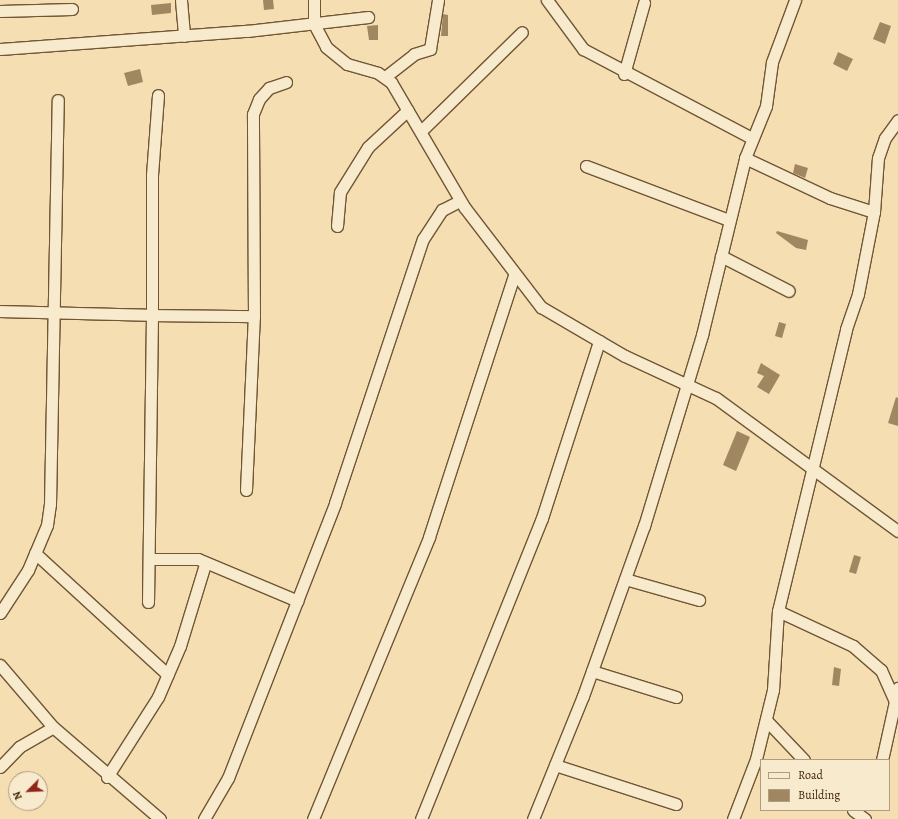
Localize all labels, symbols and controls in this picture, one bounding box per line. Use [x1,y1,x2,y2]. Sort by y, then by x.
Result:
legend [760,759,890,811]
text: Road [798,767,823,783]
north arrow [8,771,48,811]
text: Building [798,787,840,803]
text: N [9,789,26,802]

